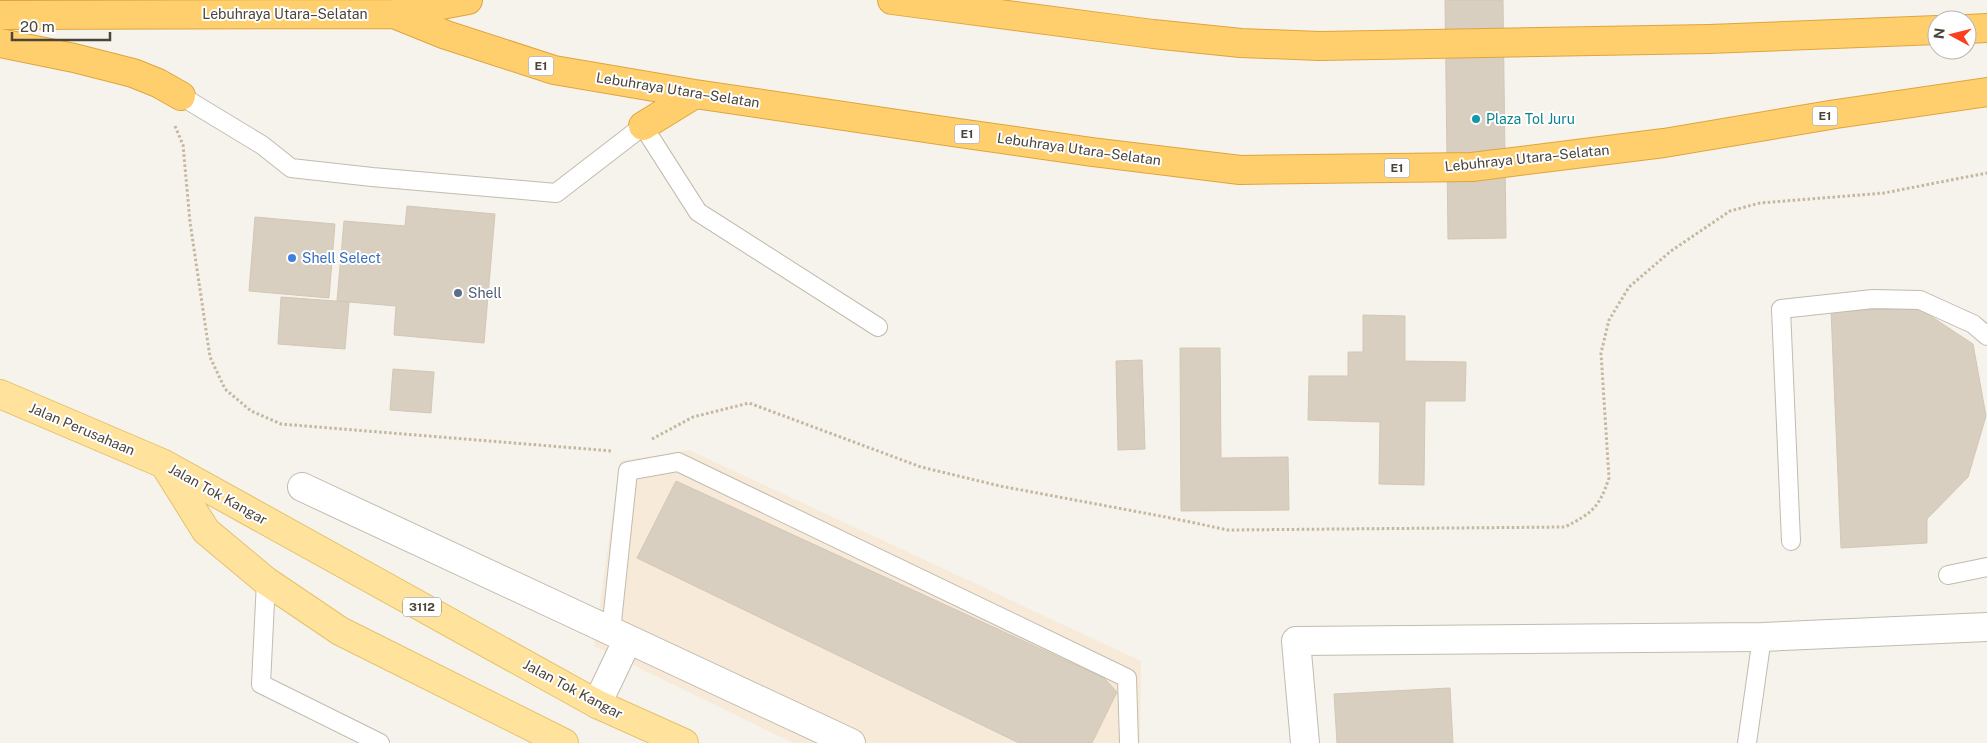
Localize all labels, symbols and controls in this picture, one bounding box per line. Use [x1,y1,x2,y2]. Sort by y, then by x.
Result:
street label: Lebuhraya Utara–Selatan [202,6,368,22]
scale bar [12,10,110,42]
north arrow [1927,10,1977,60]
text: 20 m [20,18,55,35]
text: N [1930,27,1948,40]
road number: E1 [528,56,554,76]
street label: Lebuhraya Utara–Selatan [595,69,761,111]
road number: E1 [1812,106,1838,125]
place label: Plaza Tol Juru [1486,111,1575,127]
marker: Plaza Tol Juru [1470,113,1482,125]
road number: E1 [954,125,980,144]
street label: Lebuhraya Utara–Selatan [996,130,1162,168]
street label: Lebuhraya Utara–Selatan [1444,141,1610,175]
road number: E1 [1384,158,1410,178]
place label: Shell Select [302,250,381,266]
marker: Shell Select [286,252,298,264]
place label: Shell [468,285,502,301]
marker: Shell [452,287,464,299]
street label: Jalan Perusahaan [27,399,137,459]
street label: Jalan Tok Kangar [166,460,270,528]
road number: 3112 [403,598,441,616]
street label: Jalan Tok Kangar [521,656,625,722]

